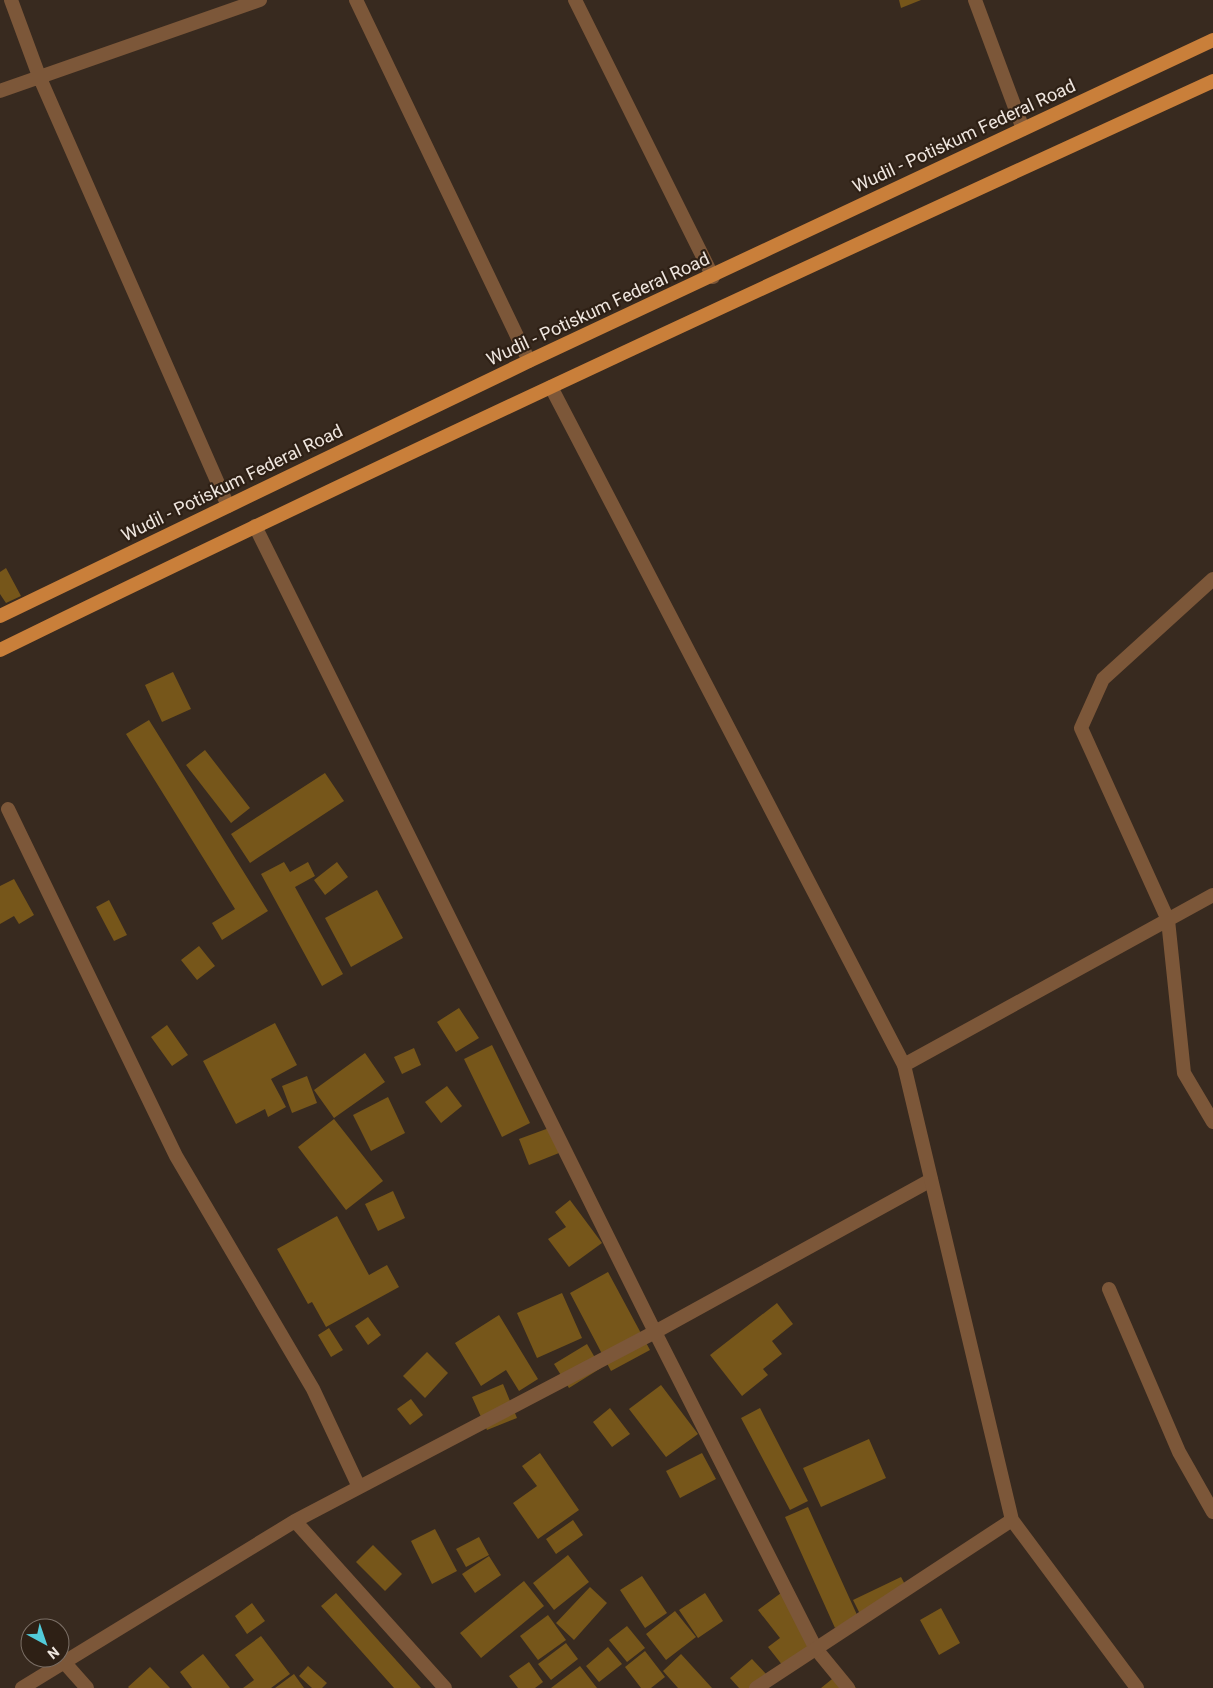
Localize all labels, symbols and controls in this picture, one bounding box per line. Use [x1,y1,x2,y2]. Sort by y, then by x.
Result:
street label: Wudil - Potiskum Federal Road [849,75,1079,197]
street label: Wudil - Potiskum Federal Road [483,248,713,370]
street label: Wudil - Potiskum Federal Road [118,420,346,545]
north arrow [20,1618,70,1668]
text: N [44,1644,62,1662]

